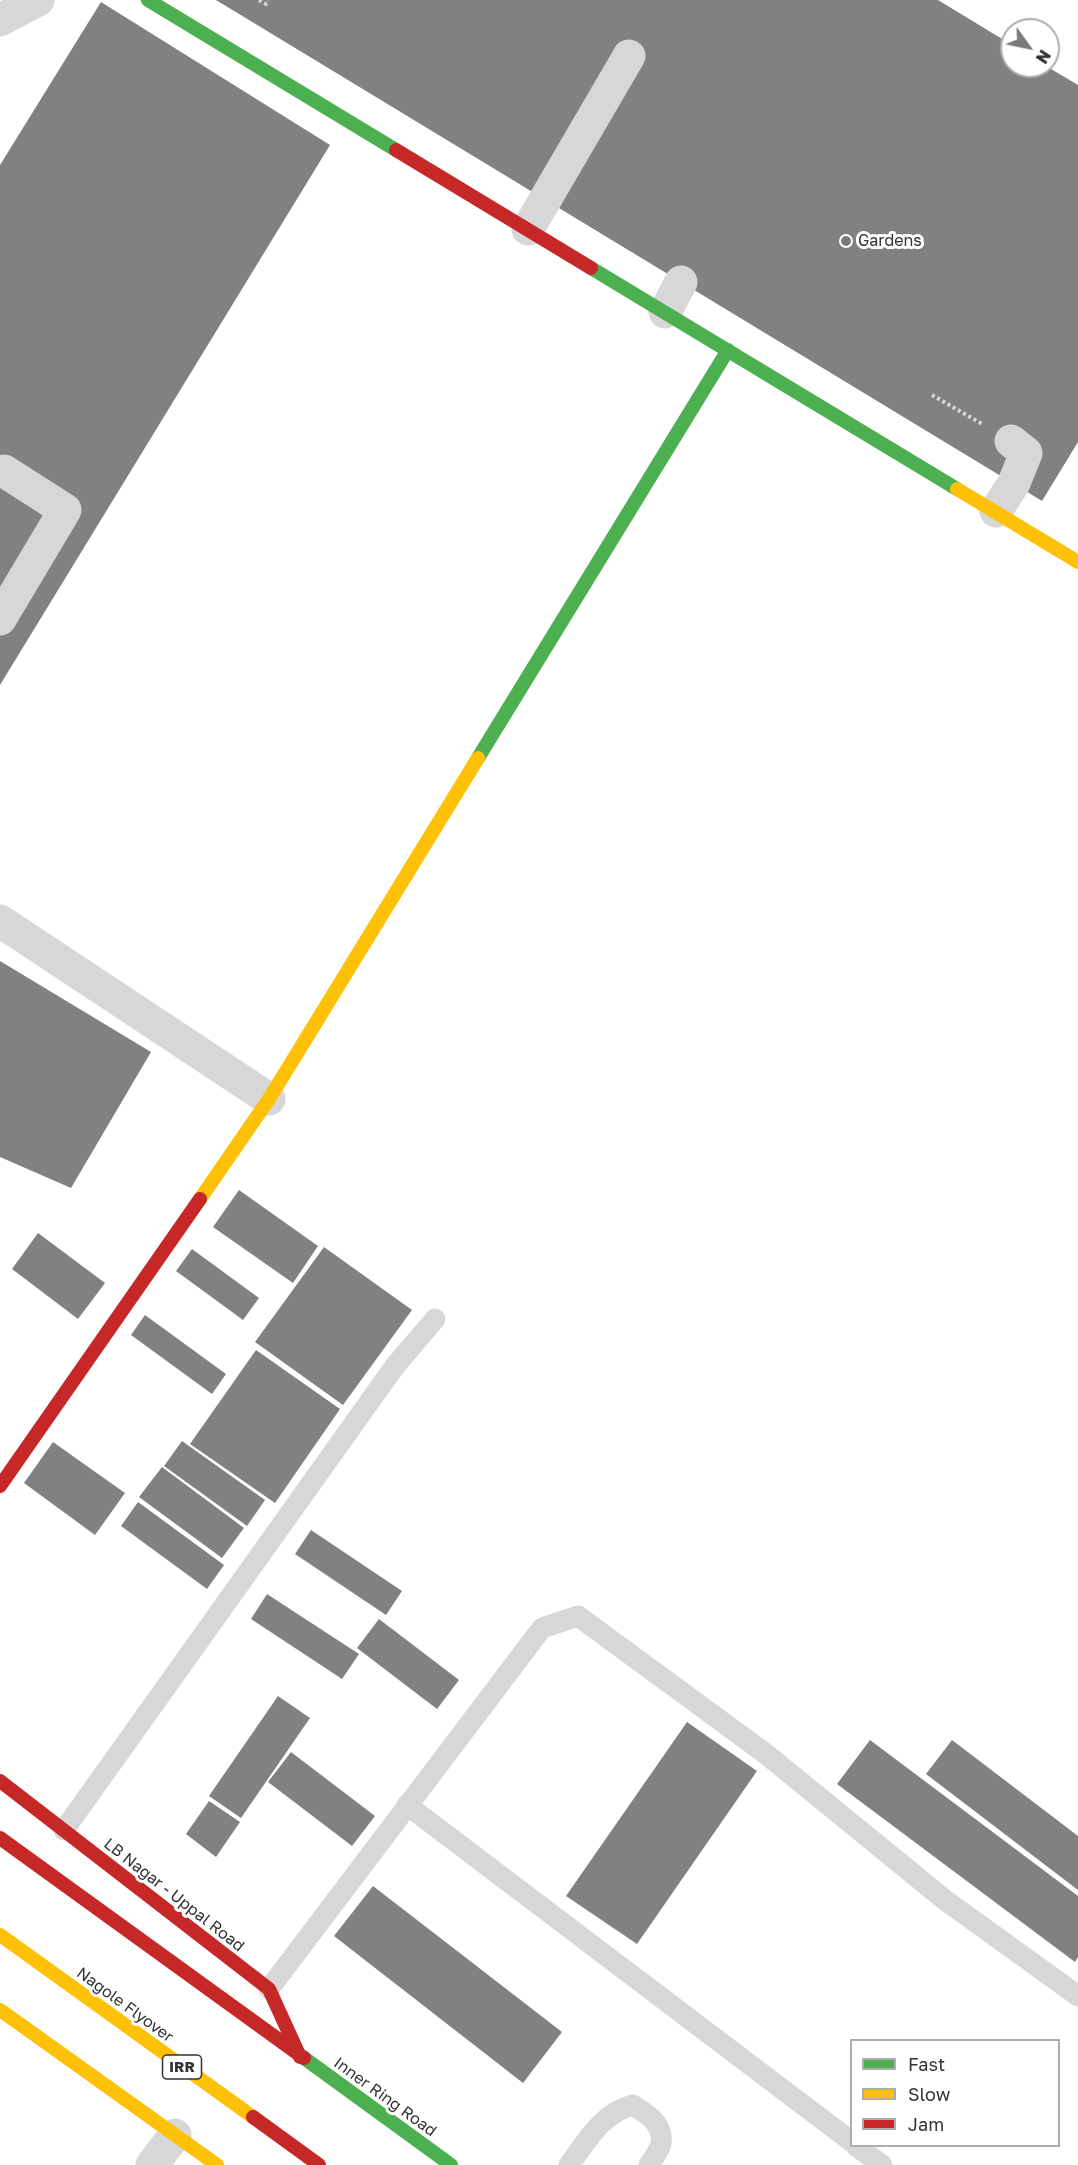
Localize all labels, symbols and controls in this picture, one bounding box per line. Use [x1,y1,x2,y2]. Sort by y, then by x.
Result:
north arrow [1000,18,1060,78]
text: N [1032,46,1055,67]
place label: Gardens [858,231,922,251]
marker: Gardens [839,234,853,248]
street label: LB Nagar - Uppal Road [100,1834,248,1956]
street label: Nagole Flyover [73,1963,177,2047]
legend [850,2039,1060,2147]
street label: Inner Ring Road [330,2053,440,2141]
text: Fast [908,2053,945,2075]
road number: IRR [162,2055,201,2079]
text: Slow [908,2083,950,2105]
text: Jam [908,2113,944,2135]

